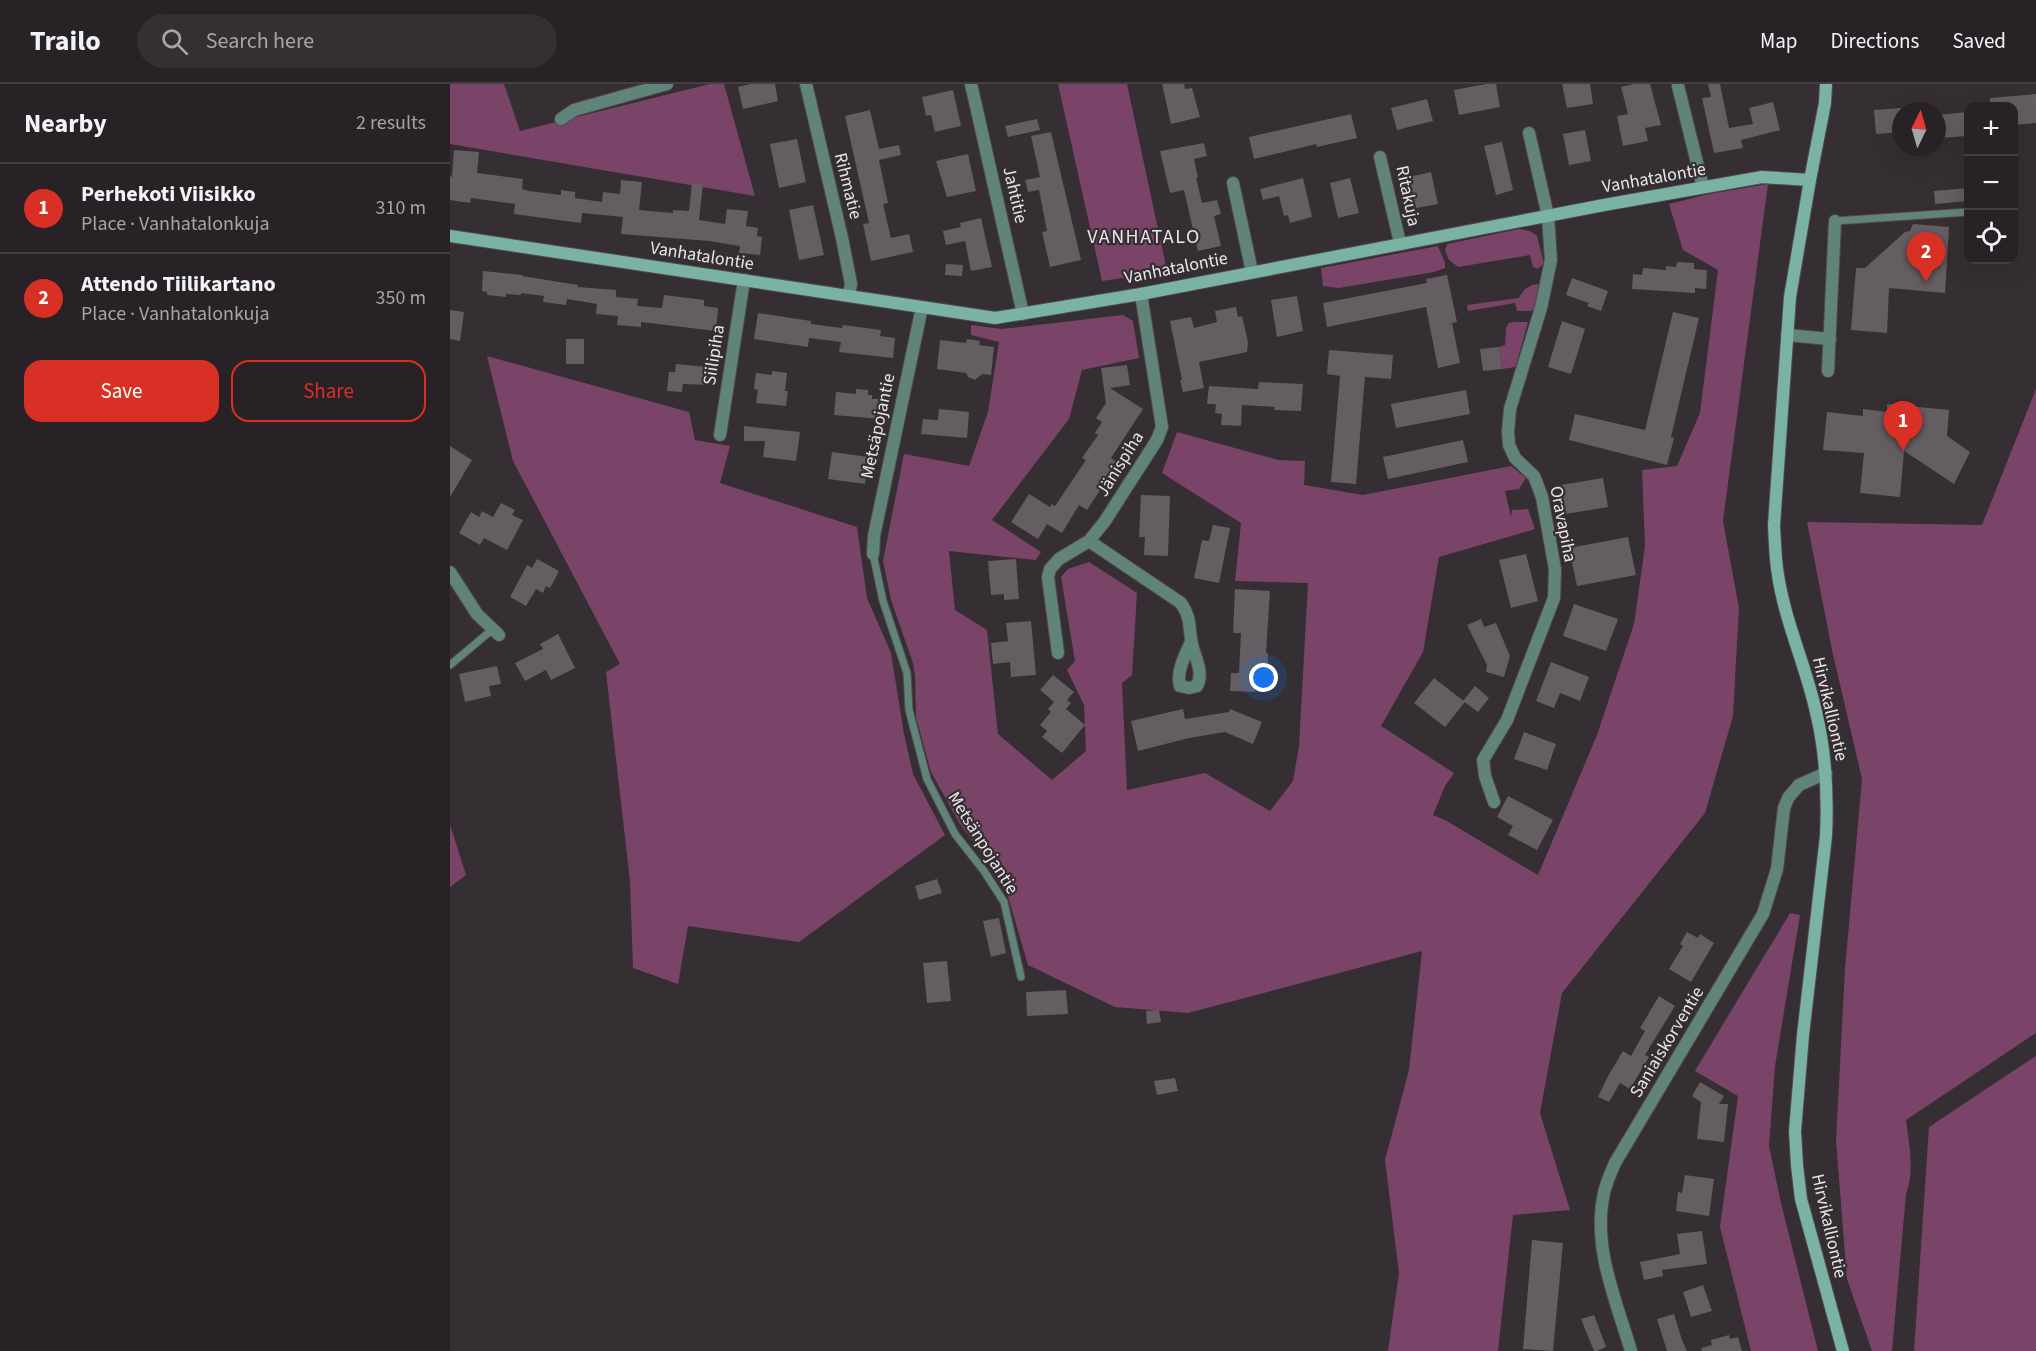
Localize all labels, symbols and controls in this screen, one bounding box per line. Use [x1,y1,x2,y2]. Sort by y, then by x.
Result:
search box [137,14,557,68]
text: Trailo [30,21,101,61]
icon: search [158,25,191,58]
text: Search here [206,25,314,57]
text: Map [1760,26,1798,56]
text: Directions [1831,26,1919,56]
text: Saved [1952,26,2006,56]
north arrow [1892,102,1946,156]
map controls [1964,102,2018,264]
button: + [1964,102,2018,156]
text: Nearby [24,105,107,142]
text: 2 results [356,109,426,137]
street label: Rihmatie [828,150,868,222]
button: − [1964,156,2018,210]
street label: Vanhatalontie [1600,157,1708,199]
street label: Ritakuja [1389,163,1427,229]
street label: Jahtitie [996,164,1034,226]
text: Perhekoti Viisikko [81,178,256,210]
text: 1 [38,194,49,222]
text: 310 m [376,194,426,222]
text: Place · Vanhatalonkuja [81,210,269,238]
button: locate [1964,210,2018,264]
district label: VANHATALO [1087,223,1201,251]
pin: 2 [1906,232,1946,282]
street label: Vanhatalontie [648,235,756,277]
street label: Vanhatalontie [1122,246,1230,290]
text: Attendo Tiilikartano [81,268,276,300]
text: 2 [38,284,49,312]
text: 350 m [376,284,426,312]
text: Place · Vanhatalonkuja [81,300,269,328]
street label: Siilipiha [697,323,731,387]
button: Save [24,360,219,422]
button: Share [231,360,426,422]
street label: Metsäpojantie [855,371,901,481]
pin: 1 [1884,402,1922,451]
street label: Jänispiha [1090,427,1150,501]
street label: Oravapiha [1543,484,1583,564]
street label: Hirvikalliontie [1806,654,1854,764]
your location [1249,663,1278,692]
street label: Metsänpojantie [941,787,1025,899]
street label: Saniaiskorventie [1624,982,1710,1102]
street label: Hirvikalliontie [1805,1171,1853,1281]

